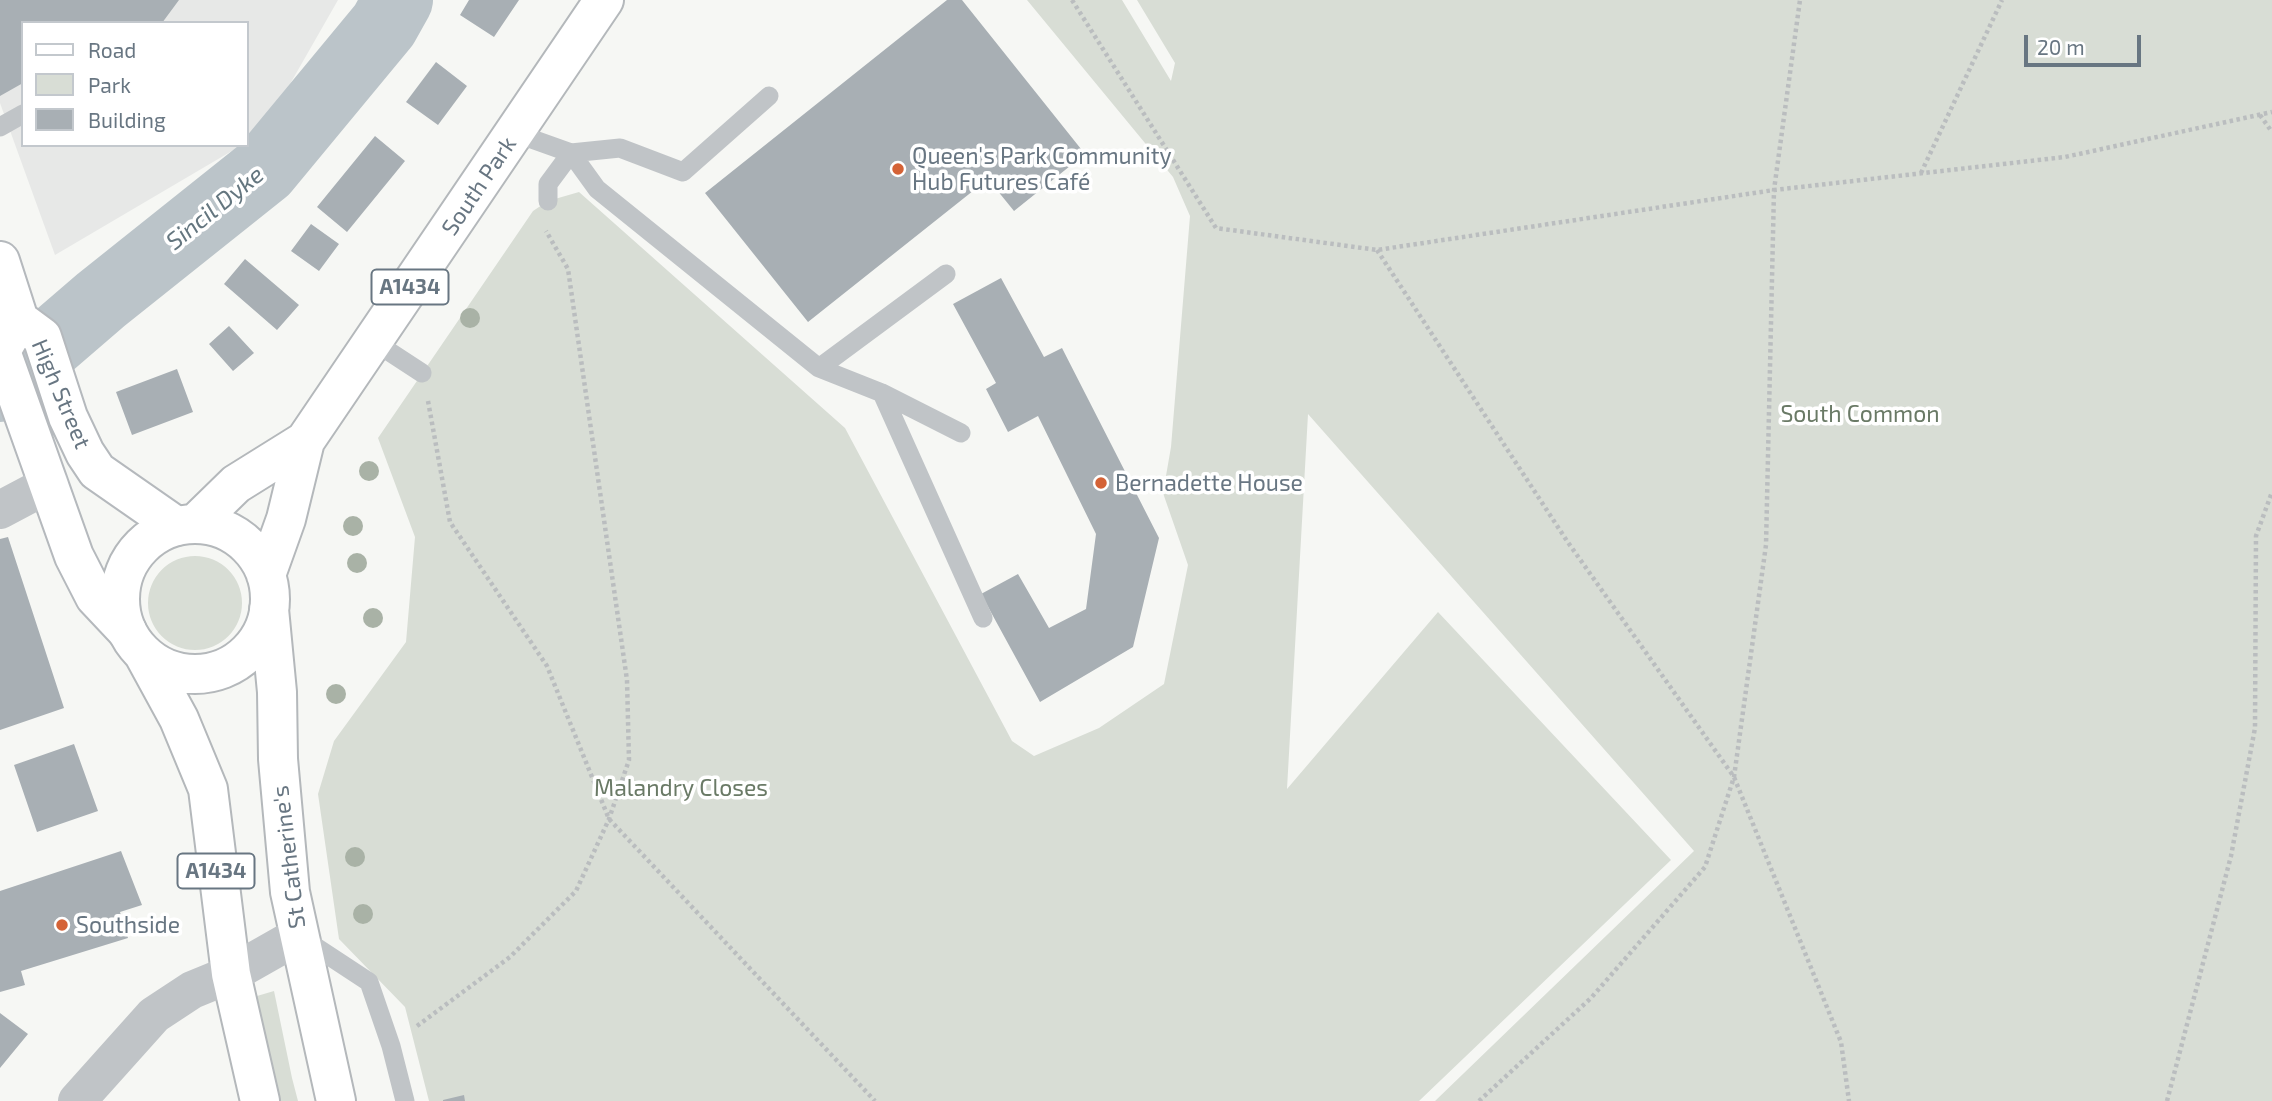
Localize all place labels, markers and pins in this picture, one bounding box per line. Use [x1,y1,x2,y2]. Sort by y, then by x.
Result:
place label: Queen's Park Community Hub Futures Café [912,142,1172,196]
marker: Queen's Park Community Hub Futures Café [890,161,906,177]
place label: Bernadette House [1115,469,1303,497]
marker: Bernadette House [1093,475,1109,491]
place label: Southside [76,911,180,939]
marker: Southside [54,917,70,933]

